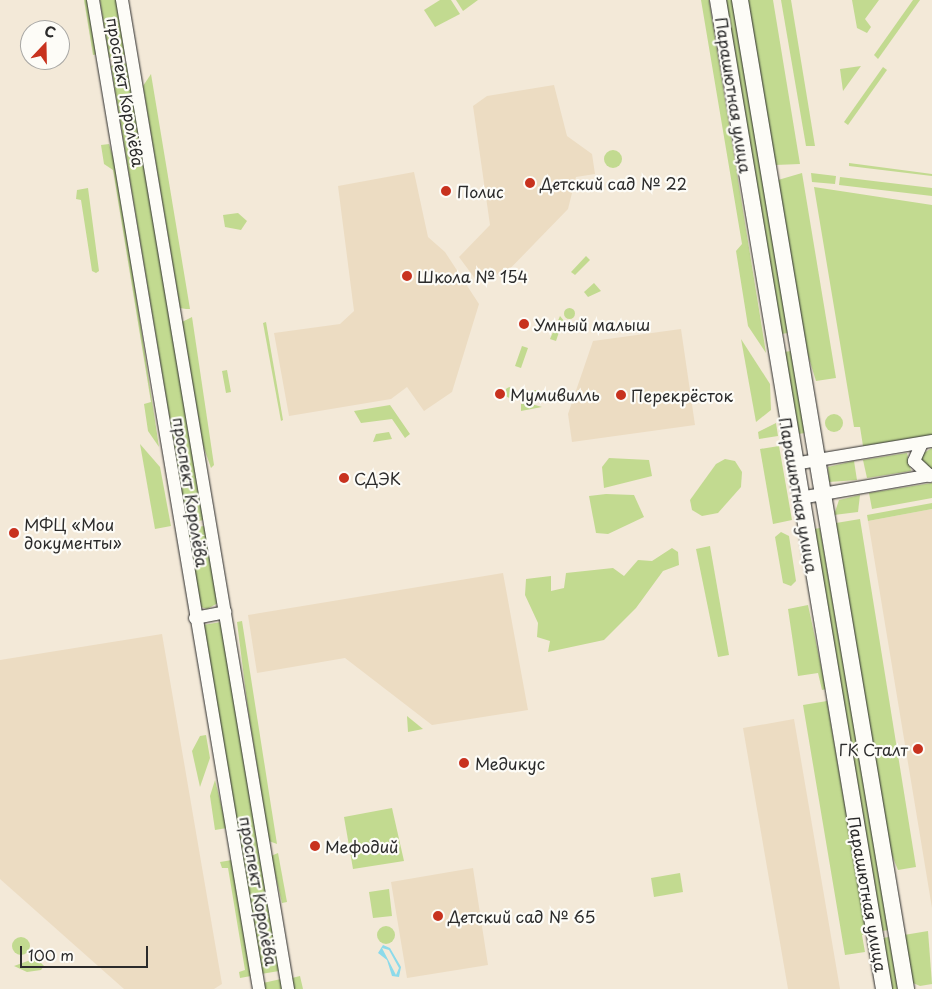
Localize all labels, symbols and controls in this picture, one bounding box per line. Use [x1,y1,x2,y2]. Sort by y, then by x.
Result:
street label: Парашютная улица [712,15,756,175]
street label: проспект Королёва [103,16,149,168]
north arrow [20,20,70,70]
text: С [42,20,59,43]
place label: Детский сад № 22 [540,173,688,193]
marker: Детский сад № 22 [524,177,536,189]
place label: Полис [457,181,504,201]
marker: Полис [439,184,453,198]
place label: Школа № 154 [417,266,529,286]
marker: Школа № 154 [401,270,413,282]
place label: Умный малыш [534,314,651,334]
marker: Умный малыш [518,318,530,330]
place label: Мумивилль [510,384,600,404]
place label: Перекрёсток [631,385,733,405]
marker: Мумивилль [494,388,506,400]
marker: Перекрёсток [615,389,627,401]
street label: проспект Королёва [170,415,212,569]
street label: Парашютная улица [776,415,822,575]
place label: СДЭК [354,468,401,488]
marker: СДЭК [338,472,350,484]
place label: МФЦ «Мои документы» [24,514,122,552]
marker: МФЦ «Мои документы» [8,527,20,539]
place label: ГК Сталт [838,739,908,759]
marker: ГК Сталт [912,743,924,755]
place label: Медикус [475,753,545,773]
marker: Медикус [457,756,471,770]
street label: Парашютная улица [845,814,891,974]
street label: проспект Королёва [236,815,282,967]
place label: Мефодий [325,836,398,856]
marker: Мефодий [309,840,321,852]
place label: Детский сад № 65 [448,906,596,926]
marker: Детский сад № 65 [432,910,444,922]
scale bar [22,936,150,968]
text: 100 m [28,943,74,966]

